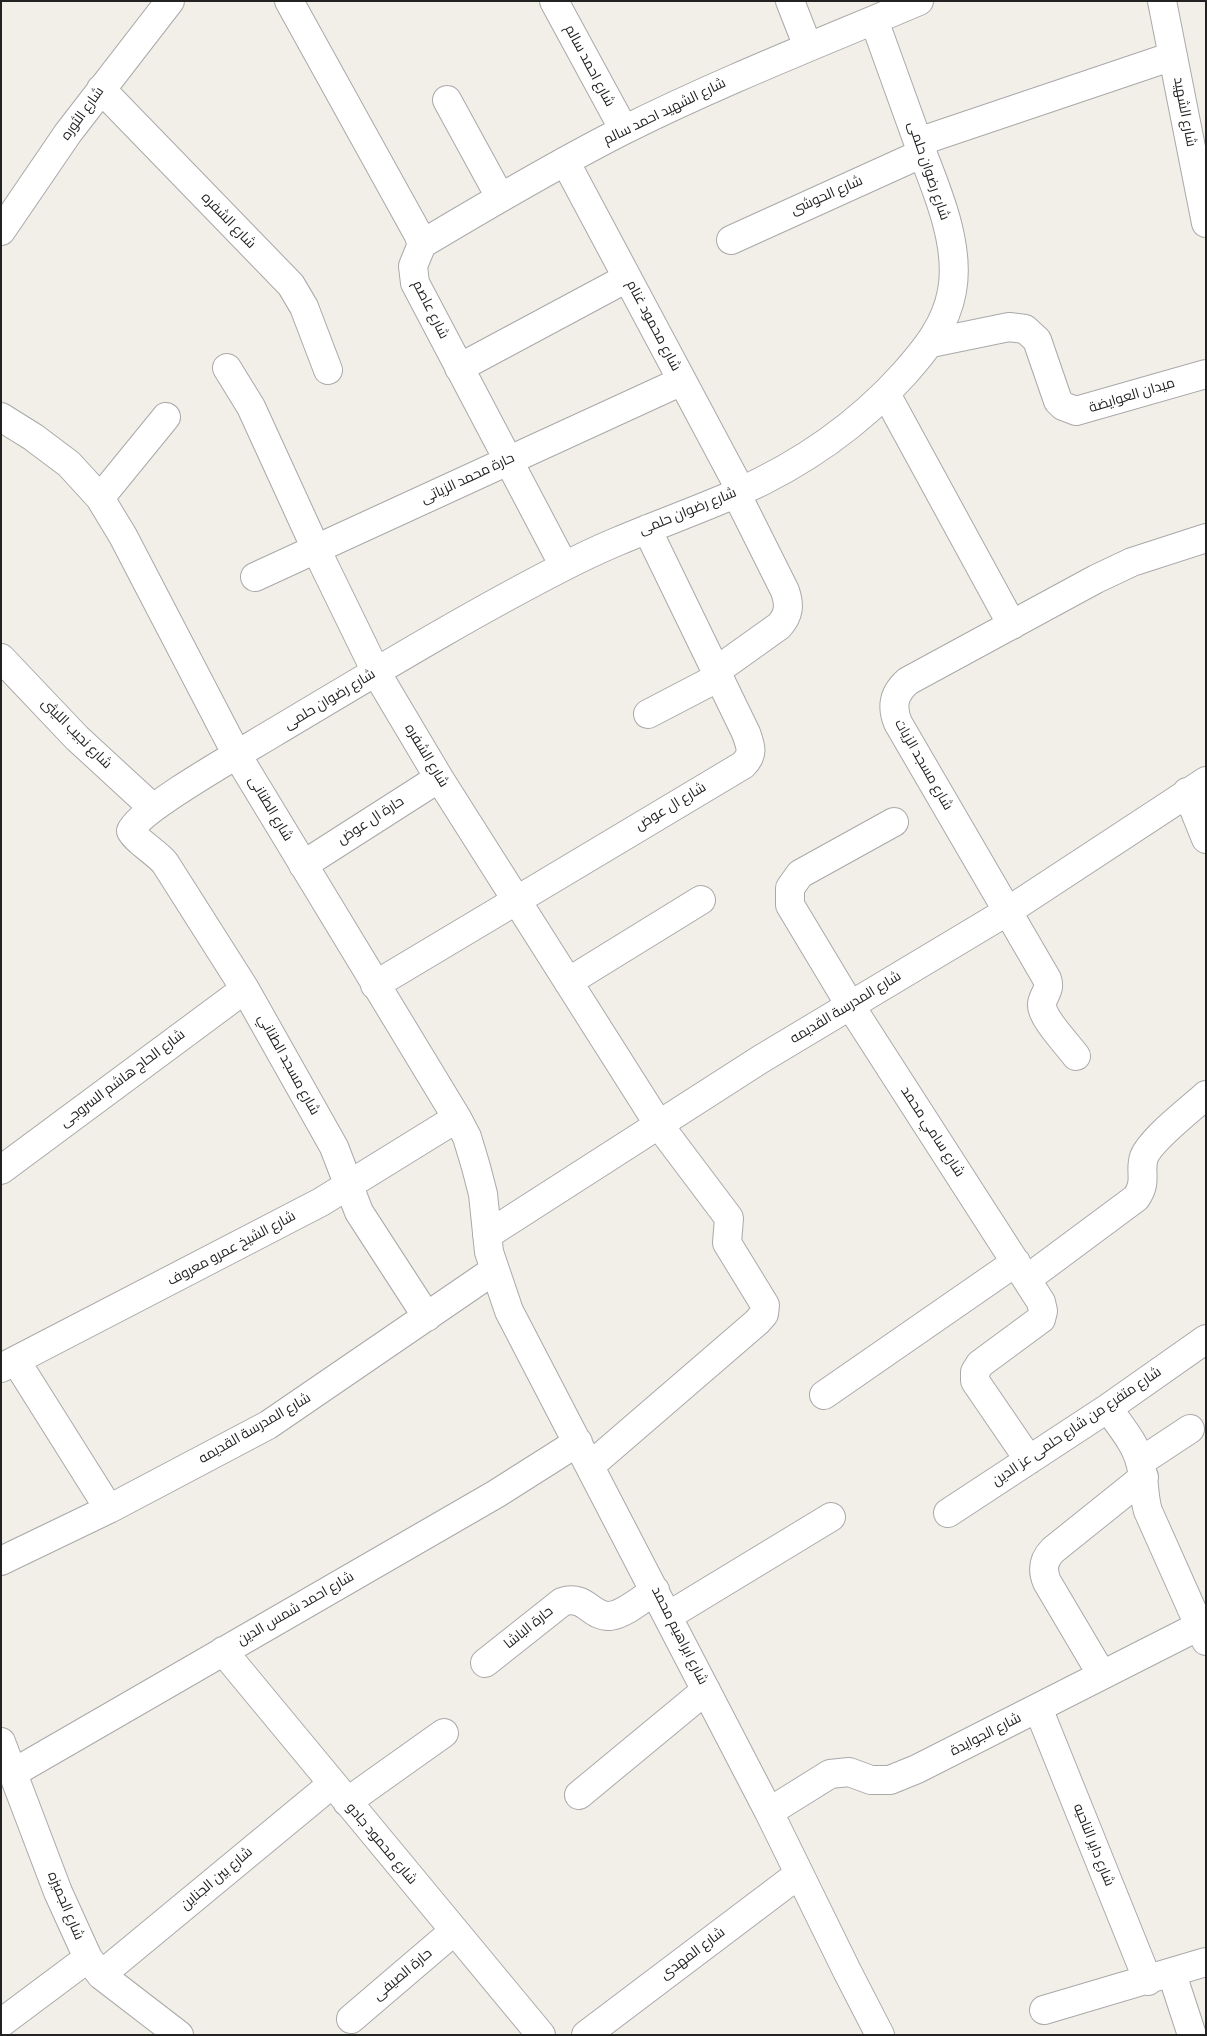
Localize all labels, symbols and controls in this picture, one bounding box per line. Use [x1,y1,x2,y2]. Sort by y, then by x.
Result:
street label: شارع احمد سالم [560,22,618,110]
street label: شارع الشهيد احمد سالم [601,75,729,149]
street label: شارع الشهيد [1169,76,1199,148]
street label: شارع الثوره [58,84,108,144]
street label: شارع رضوان حلمى [903,119,953,223]
street label: شارع الحوشى [788,173,866,219]
street label: شارع الشفره [197,190,259,252]
street label: شارع عاصم [408,278,452,342]
street label: شارع محمود غنام [622,278,684,374]
street label: ميدان العوايضة [1087,375,1177,417]
street label: حارة محمد الزياتى [419,450,517,508]
street label: شارع رضوان حلمى [637,485,739,539]
street label: شارع رضوان حلمى [281,666,379,734]
street label: شارع نجيب الليثى [37,695,115,773]
street label: شارع مسجد الزيات [890,717,956,813]
street label: شارع الشفره [400,721,452,791]
street label: شارع الطنانى [244,774,296,844]
street label: شارع ال عوض [633,779,709,835]
street label: حارة ال عوض [335,793,407,849]
street label: شارع المدرسة القديمه [787,968,905,1048]
street label: شارع مسجد الطناني [253,1012,323,1118]
street label: شارع الحاج هاشم السروجى [57,1027,189,1131]
street label: شارع سامي محمد [896,1084,968,1180]
street label: شارع الشيخ عمرو معروف [165,1208,299,1290]
street label: شارع متفرع من شارع حلمى عز الدين [989,1364,1165,1490]
street label: شارع المدرسة القديمه [196,1390,314,1468]
street label: شارع احمد شمس الدين [235,1569,357,1649]
street label: شارع ابراهيم محمد [647,1584,711,1688]
street label: حارة الباشا [501,1603,557,1653]
street label: شارع الجوايدة [948,1710,1024,1760]
street label: شارع محمود جادو [342,1800,420,1888]
street label: شارع داير الناحيه [1069,1801,1117,1889]
street label: شارع بين الجناين [178,1844,256,1914]
street label: شارع الجميزه [43,1869,87,1943]
street label: شارع المهدى [657,1924,729,1984]
street label: حارة الصيفى [370,1945,436,2005]

